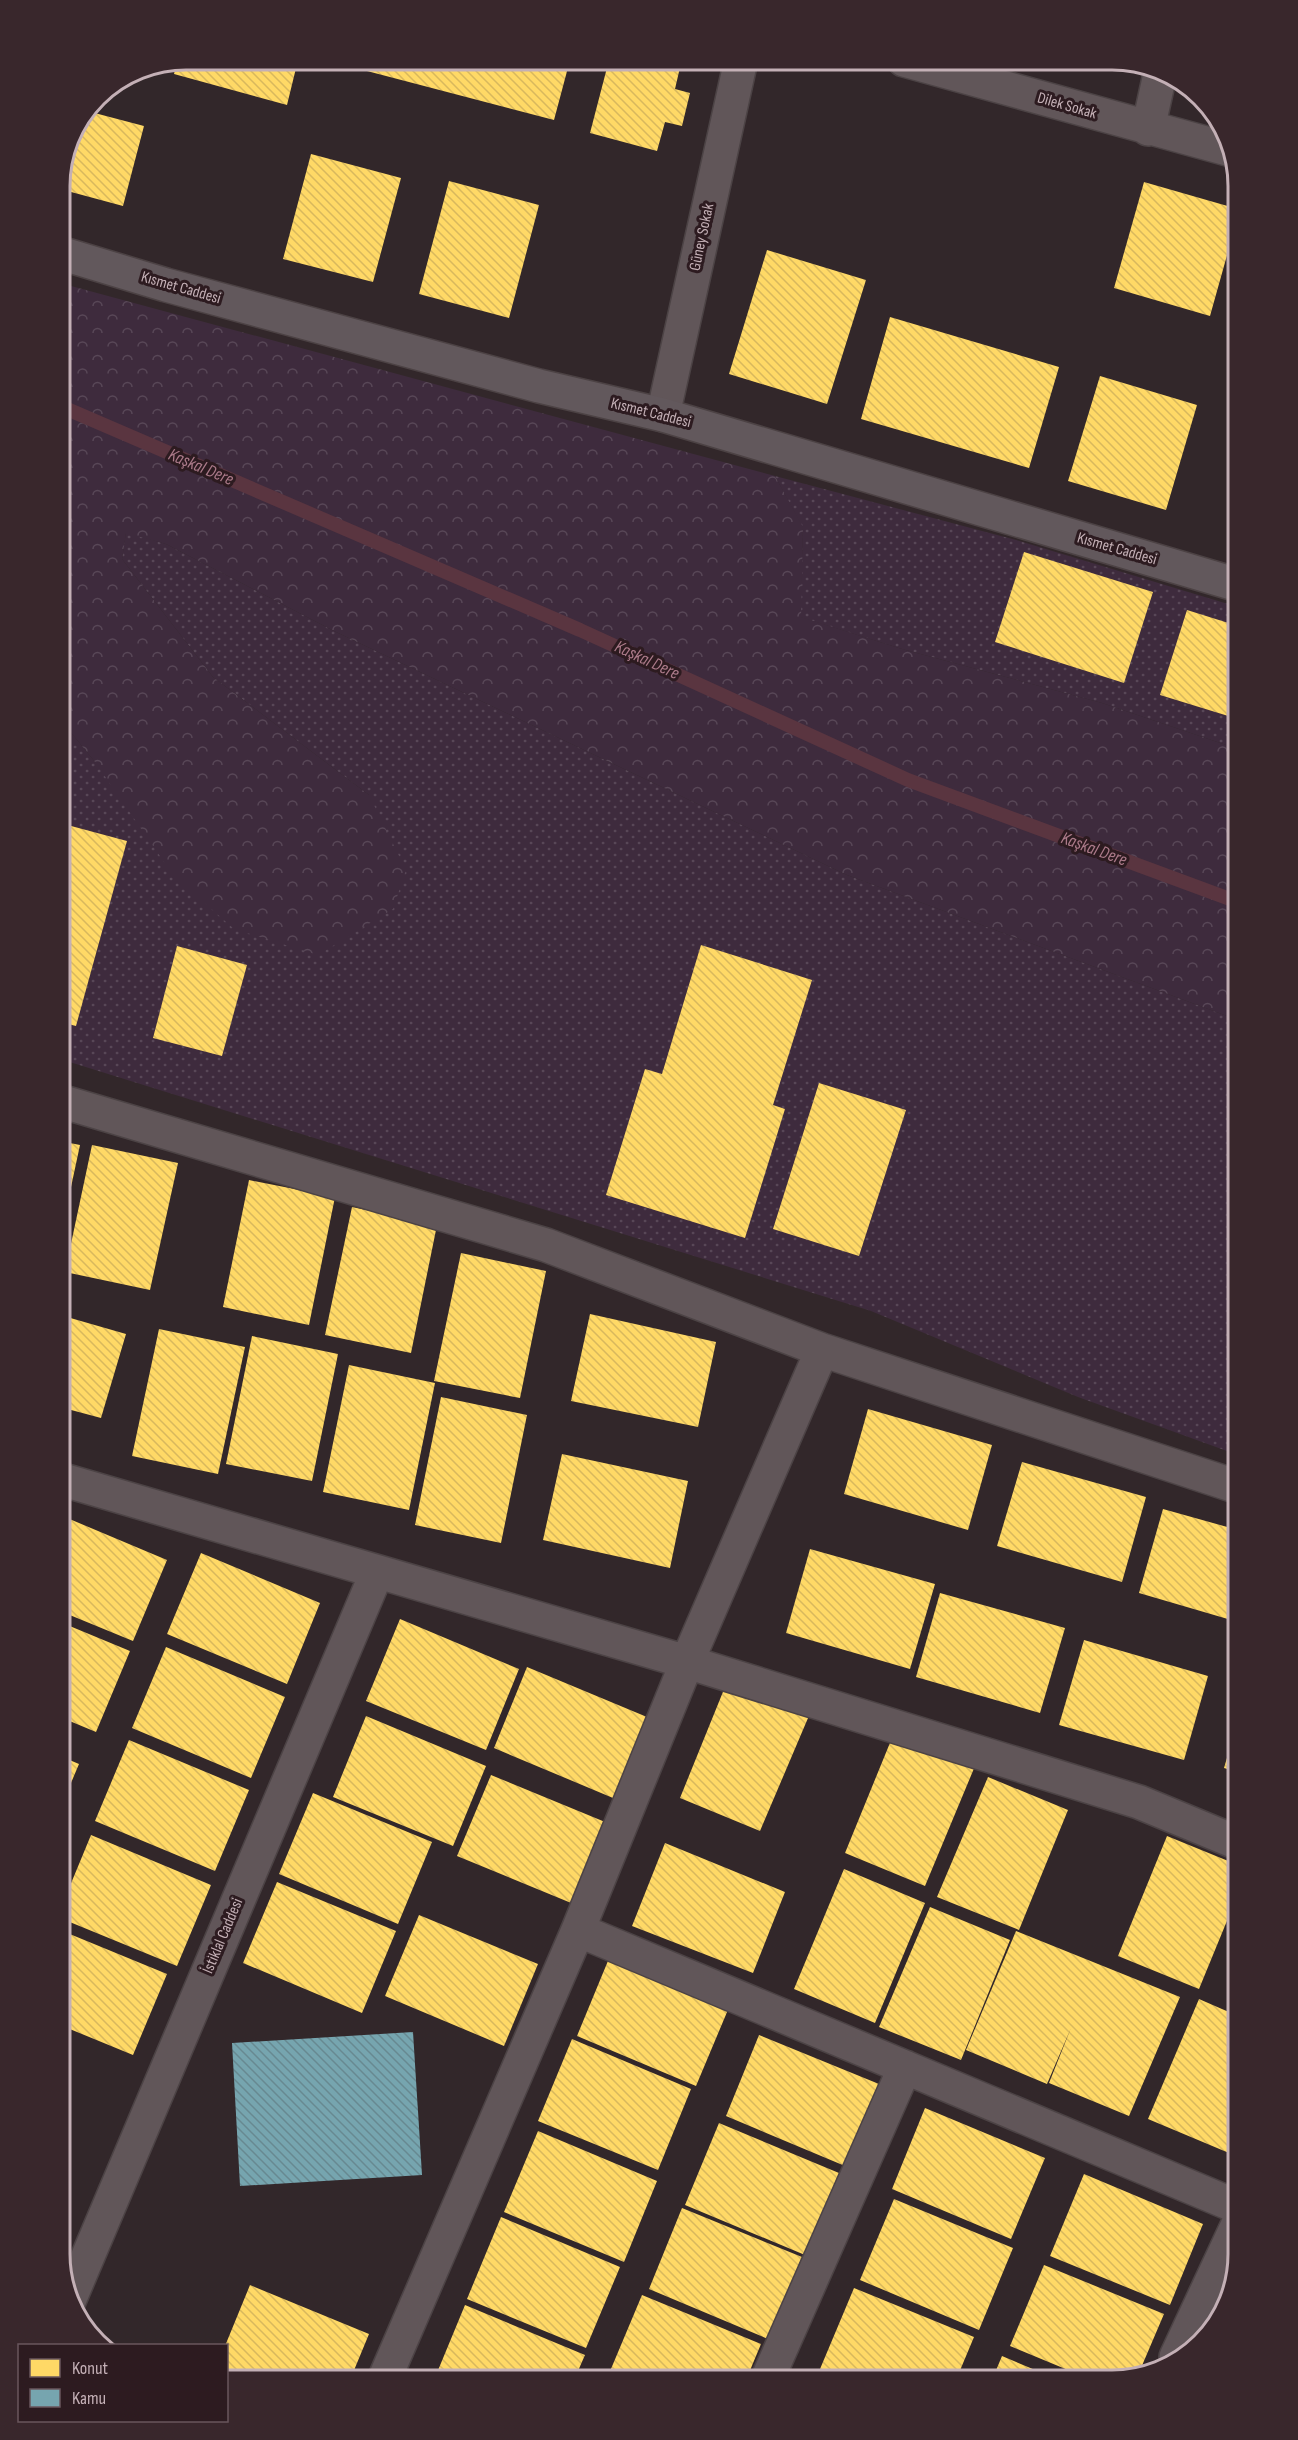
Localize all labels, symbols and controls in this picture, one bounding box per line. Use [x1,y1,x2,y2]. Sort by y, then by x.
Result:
street label: Dilek Sokak [1035,88,1099,124]
street label: Güney Sokak [686,202,718,272]
street label: Kısmet Caddesi [139,268,223,308]
street label: Kısmet Caddesi [609,394,693,432]
water label: Kaşkal Dere [165,444,237,490]
street label: Kısmet Caddesi [1075,529,1159,569]
water label: Kaşkal Dere [611,636,683,684]
water label: Kaşkal Dere [1058,827,1130,871]
street label: İstiklal Caddesi [199,1896,247,1976]
legend [18,2344,228,2422]
text: Konut [72,2358,109,2379]
text: Kamu [72,2388,106,2409]

